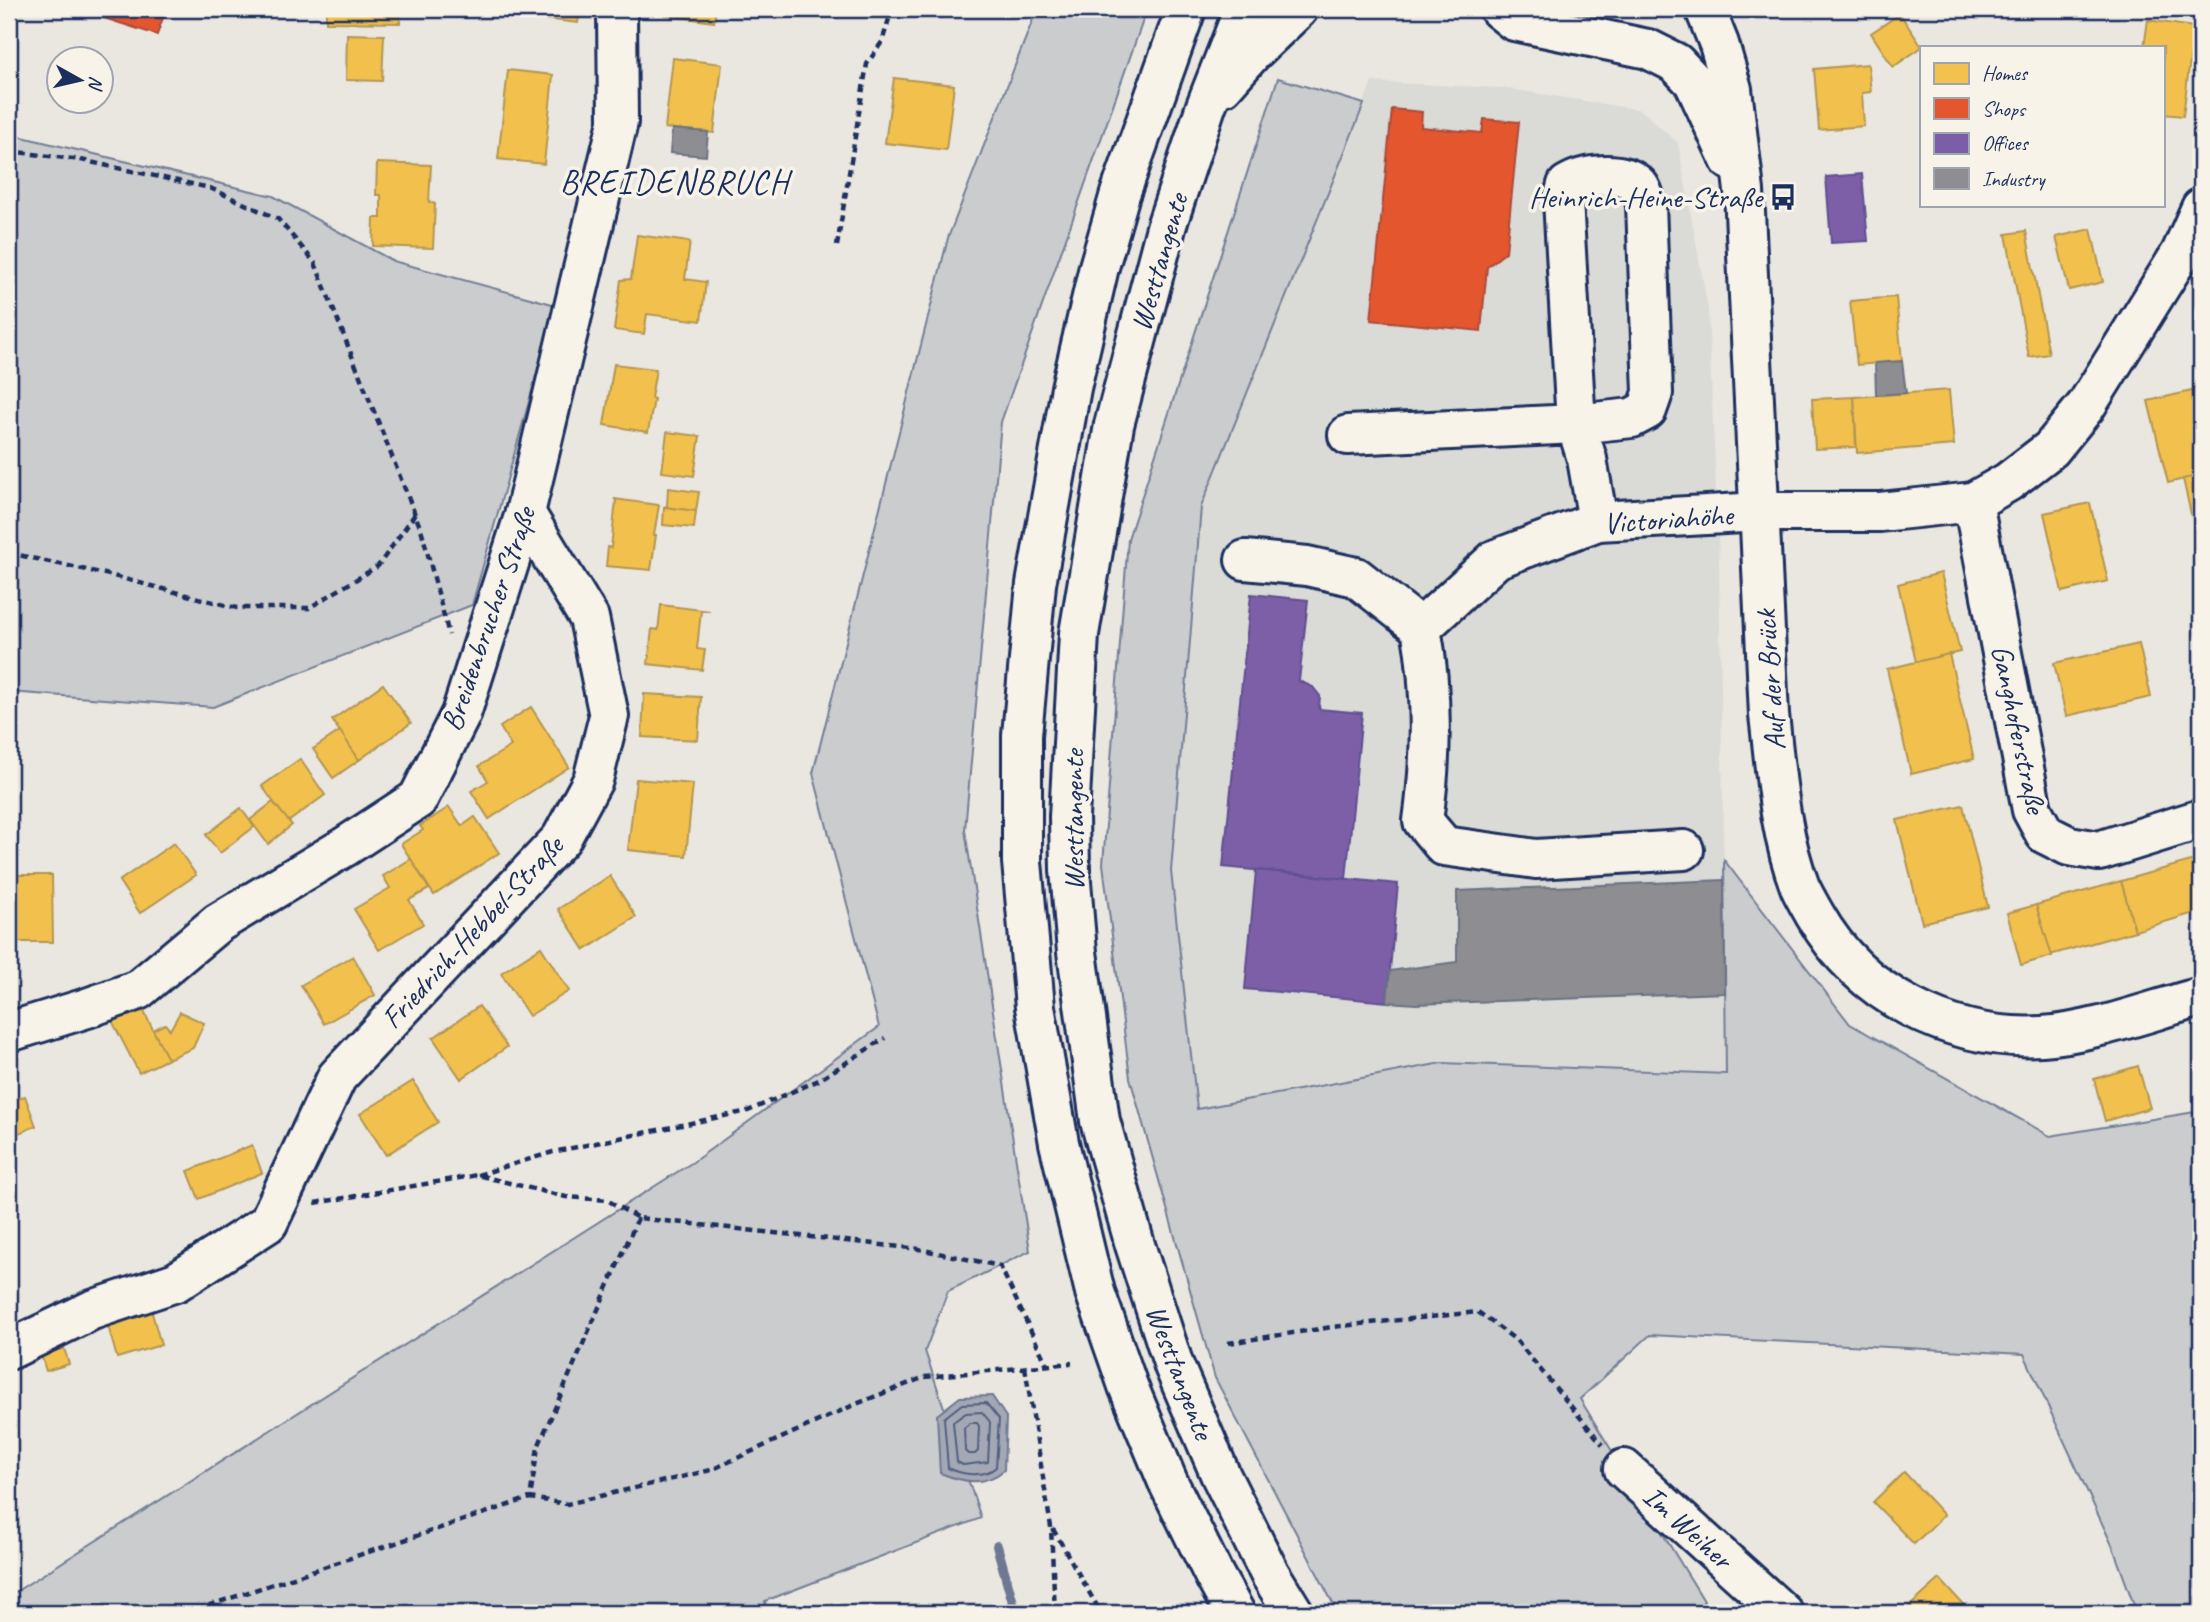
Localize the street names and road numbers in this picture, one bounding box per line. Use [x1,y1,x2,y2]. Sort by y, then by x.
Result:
street label: Westtangente [1121,187,1197,335]
street label: Victoriahöhe [1602,495,1736,542]
street label: Breidenbrucher Straße [432,500,545,736]
street label: Auf der Brück [1746,606,1794,752]
street label: Ganghoferstraße [1983,641,2056,819]
street label: Westtangente [1054,747,1092,890]
street label: Friedrich-Hebbel-Straße [373,826,573,1036]
street label: Westtangente [1137,1299,1224,1447]
street label: Im Weiher [1635,1477,1742,1579]

